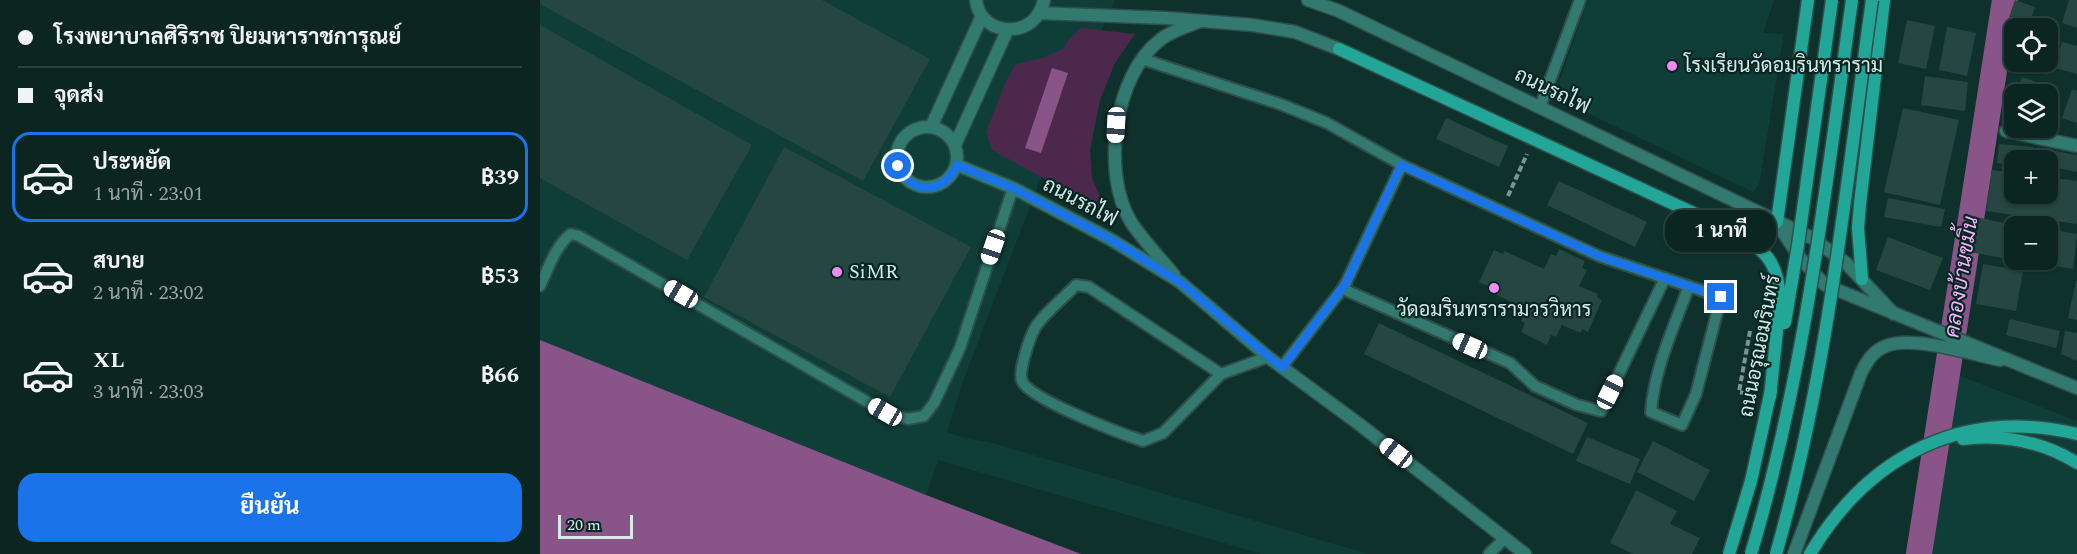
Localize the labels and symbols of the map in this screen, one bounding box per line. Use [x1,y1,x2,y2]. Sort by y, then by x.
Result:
place label: โรงเรียนวัดอมรินทราราม [1683,51,1883,81]
marker: โรงเรียนวัดอมรินทราราม [1665,59,1679,73]
street label: ถนนรถไฟ [1509,60,1595,122]
car [1106,107,1126,143]
route start [884,152,911,179]
street label: ถนนรถไฟ [1037,170,1123,234]
callout: 1 นาที [1666,210,1776,252]
water label: คลองบ้านขมิ้น [1933,213,1987,340]
car [979,227,1007,267]
place label: SiMR [849,257,899,287]
marker: SiMR [830,265,844,279]
street label: ถนนอรุณอมรินทร์ [1731,272,1789,420]
car [661,277,701,311]
marker: วัดอมรินทรารามวรวิหาร [1487,281,1501,295]
route end [1707,283,1734,310]
place label: วัดอมรินทรารามวรวิหาร [1397,295,1591,325]
car [1450,330,1490,362]
car [1594,372,1626,412]
car [865,395,905,429]
car [1376,435,1416,471]
scale bar [558,512,633,540]

